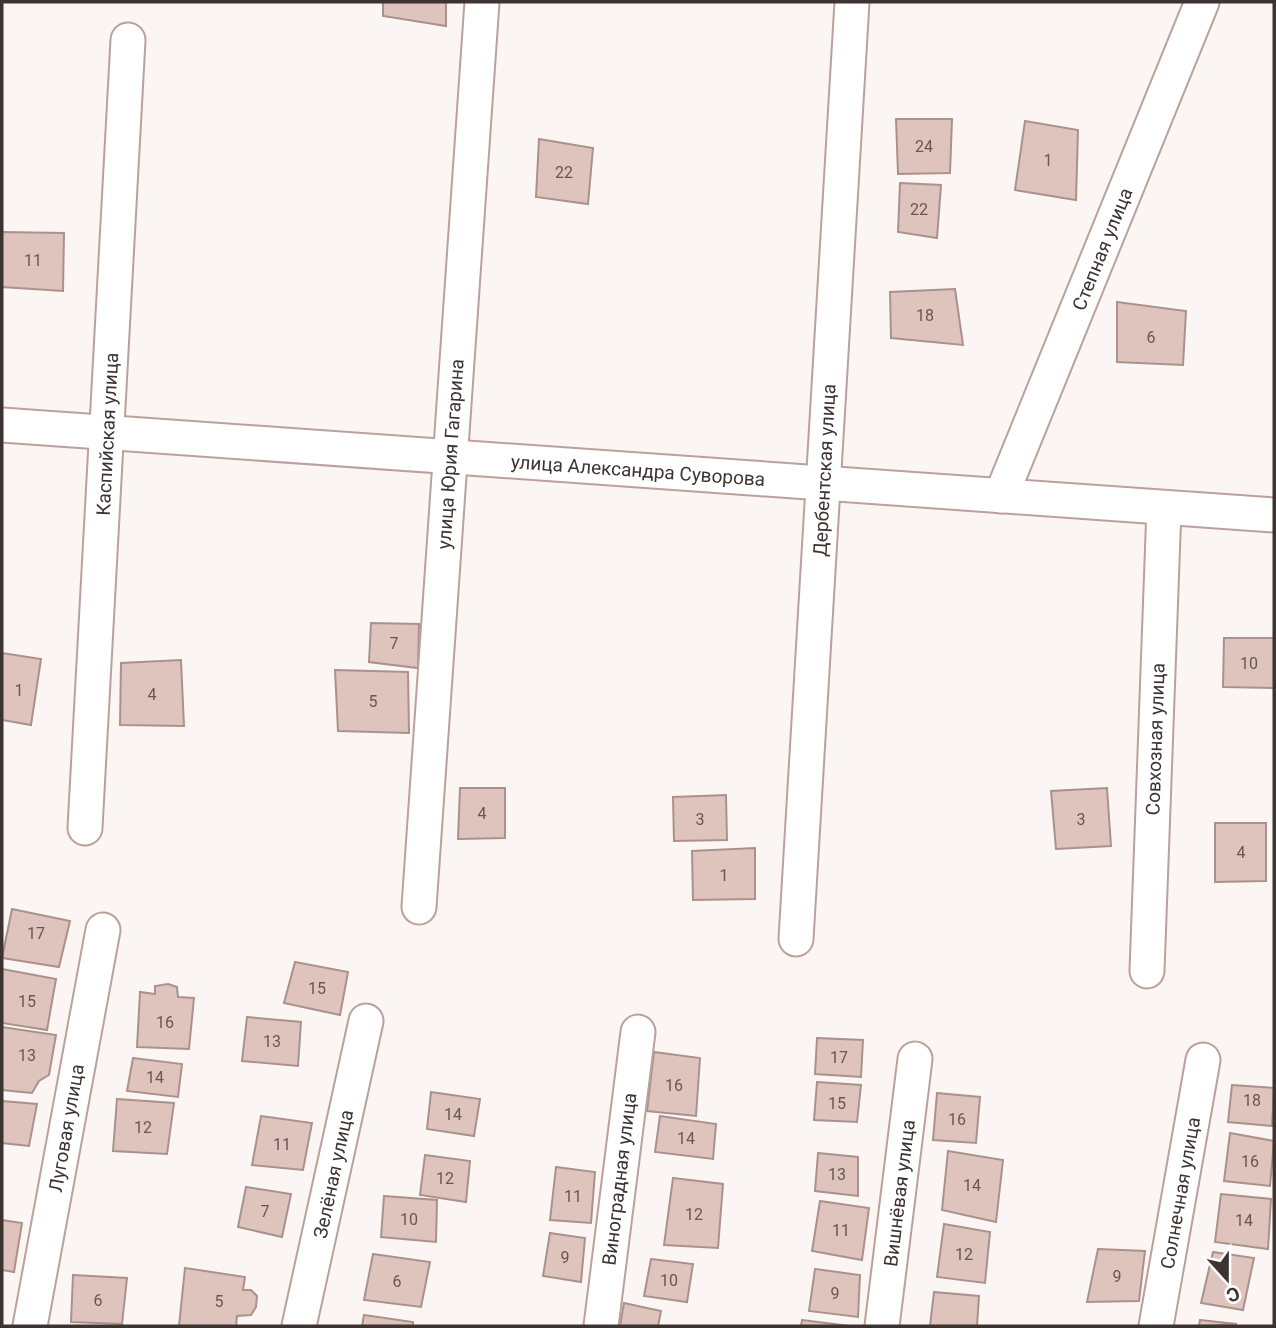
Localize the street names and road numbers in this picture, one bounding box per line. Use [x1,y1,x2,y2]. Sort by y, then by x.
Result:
street label: Степная улица [1067,184,1138,314]
street label: Каспийская улица [92,352,123,516]
street label: улица Юрия Гагарина [432,358,469,550]
street label: Дербентская улица [808,383,841,557]
street label: улица Александра Суворова [510,450,766,491]
street label: Совхозная улица [1141,662,1170,816]
street label: Луговая улица [44,1062,89,1194]
street label: Виноградная улица [598,1091,641,1267]
street label: Зелёная улица [309,1108,358,1241]
street label: Солнечная улица [1156,1115,1205,1271]
street label: Вишнёвая улица [879,1118,920,1268]

